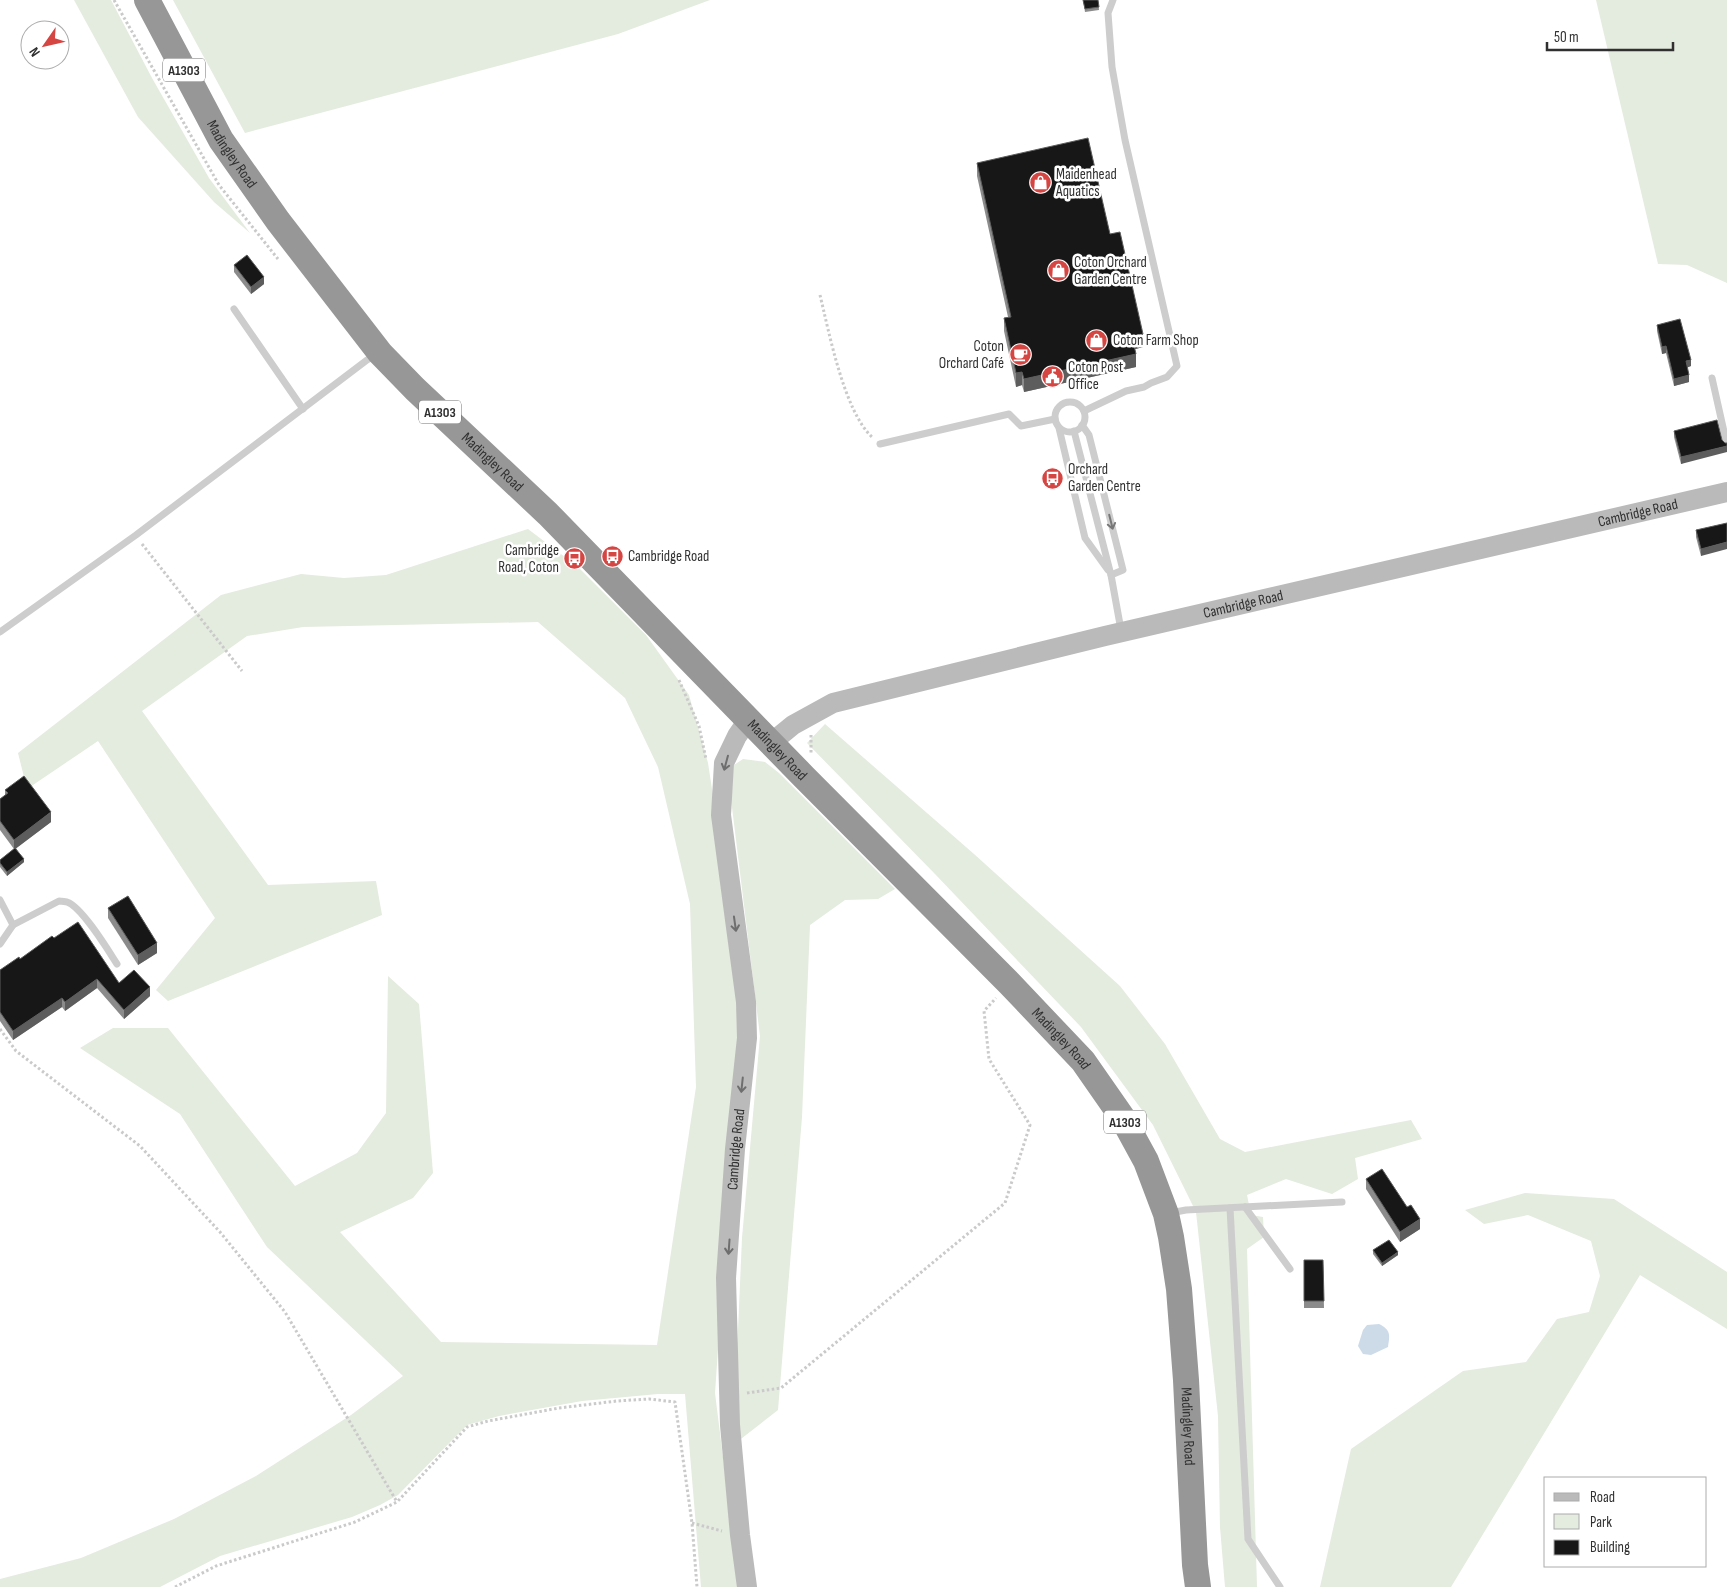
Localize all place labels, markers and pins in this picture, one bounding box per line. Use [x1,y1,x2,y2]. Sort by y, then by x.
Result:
place label: Maidenhead Aquatics [1055,165,1117,201]
shop icon: Maidenhead Aquatics [1028,171,1052,195]
place label: Coton Orchard Garden Centre [1074,253,1147,289]
shop icon: Coton Orchard Garden Centre [1046,259,1070,283]
shop icon: Coton Farm Shop [1085,328,1109,352]
place label: Coton Farm Shop [1113,331,1199,350]
place label: Coton Orchard Café [939,337,1004,373]
cafe icon: Coton Orchard Café [1008,343,1032,367]
place label: Coton Post Office [1068,358,1124,394]
public building icon: Coton Post Office [1040,364,1064,388]
place label: Orchard Garden Centre [1068,460,1141,496]
bus stop icon: Orchard Garden Centre [1040,466,1064,490]
place label: Cambridge Road, Coton [498,541,559,577]
bus stop icon: Cambridge Road [600,544,624,568]
bus stop icon: Cambridge Road, Coton [563,547,587,571]
place label: Cambridge Road [628,547,709,566]

